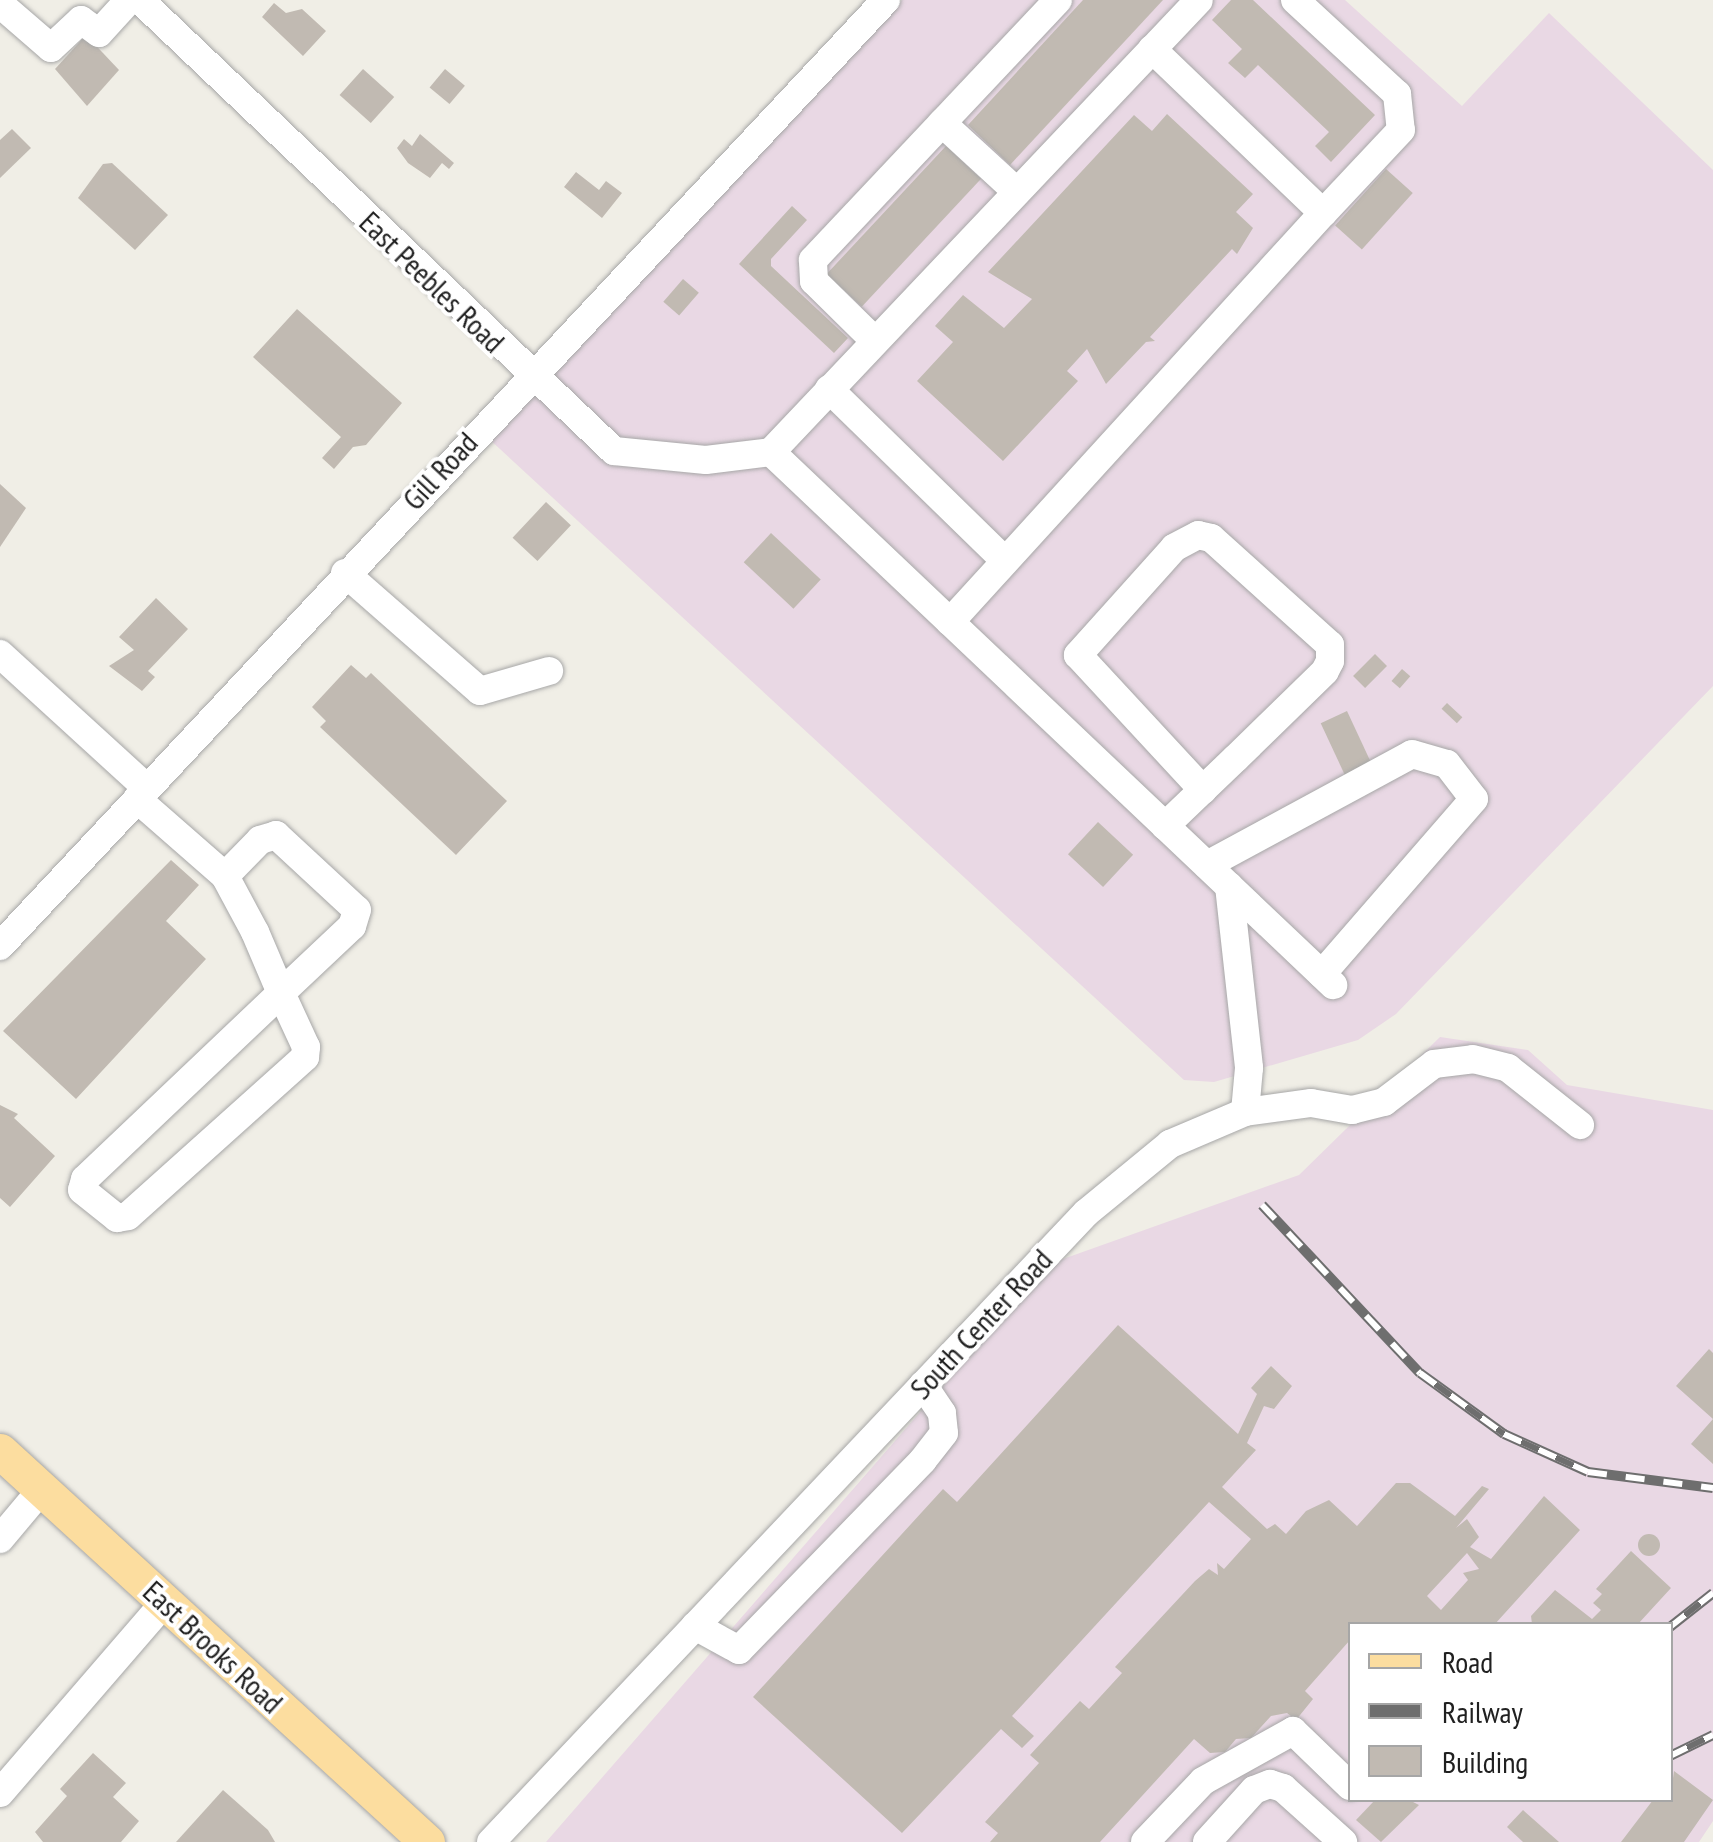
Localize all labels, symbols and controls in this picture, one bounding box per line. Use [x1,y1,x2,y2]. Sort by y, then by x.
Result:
street label: East Peebles Road [352,204,512,360]
street label: Gill Road [395,425,485,517]
street label: South Center Road [903,1242,1059,1406]
street label: East Brooks Road [136,1573,290,1721]
legend [1348,1622,1673,1802]
text: Road [1442,1642,1493,1681]
text: Railway [1442,1692,1523,1731]
text: Building [1442,1742,1528,1781]

